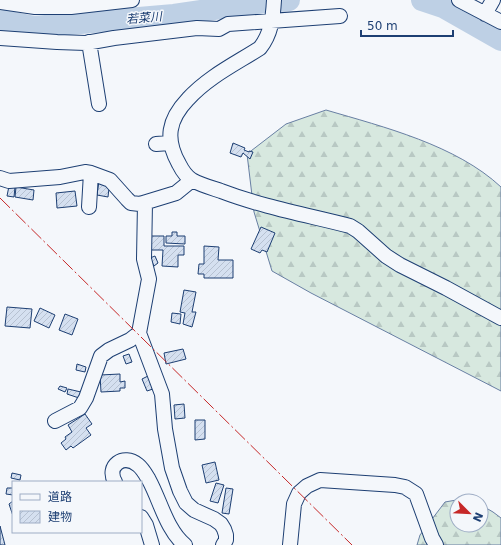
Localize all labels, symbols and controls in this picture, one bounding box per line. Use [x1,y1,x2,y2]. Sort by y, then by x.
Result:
water label: 若菜川 [125,9,165,27]
scale bar [361,12,453,38]
text: 50 m [367,19,398,33]
legend [12,481,142,533]
text: 道路 [48,490,72,504]
north arrow [449,493,489,533]
text: 建物 [48,510,72,524]
text: N [470,510,485,524]

